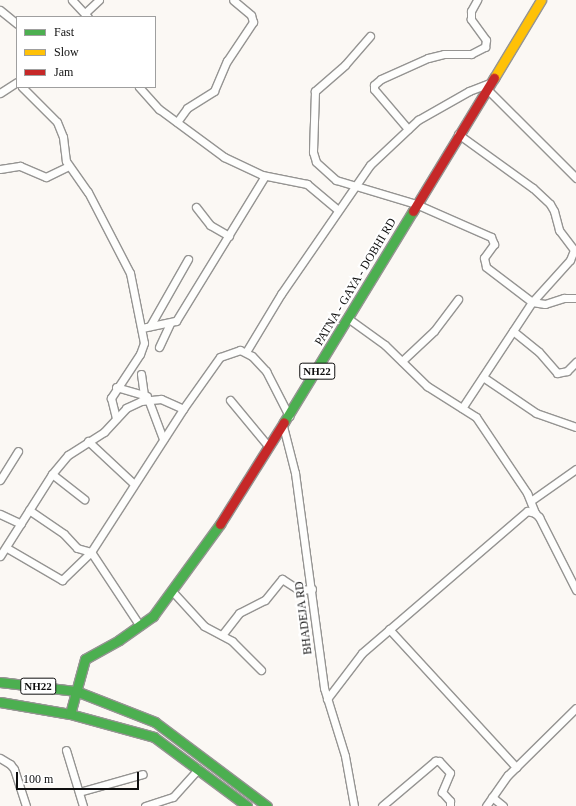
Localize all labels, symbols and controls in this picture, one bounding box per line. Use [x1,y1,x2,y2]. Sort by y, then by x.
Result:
legend [16,16,156,88]
text: Fast [54,25,74,39]
text: Slow [54,45,79,59]
text: Jam [54,65,73,79]
street label: PATNA - GAYA - DOBHI RD [312,215,400,349]
road number: NH22 [299,362,335,380]
street label: BHADEJA RD [292,580,316,656]
road number: NH22 [20,677,56,695]
scale bar [18,764,141,790]
text: 100 m [23,772,53,786]

